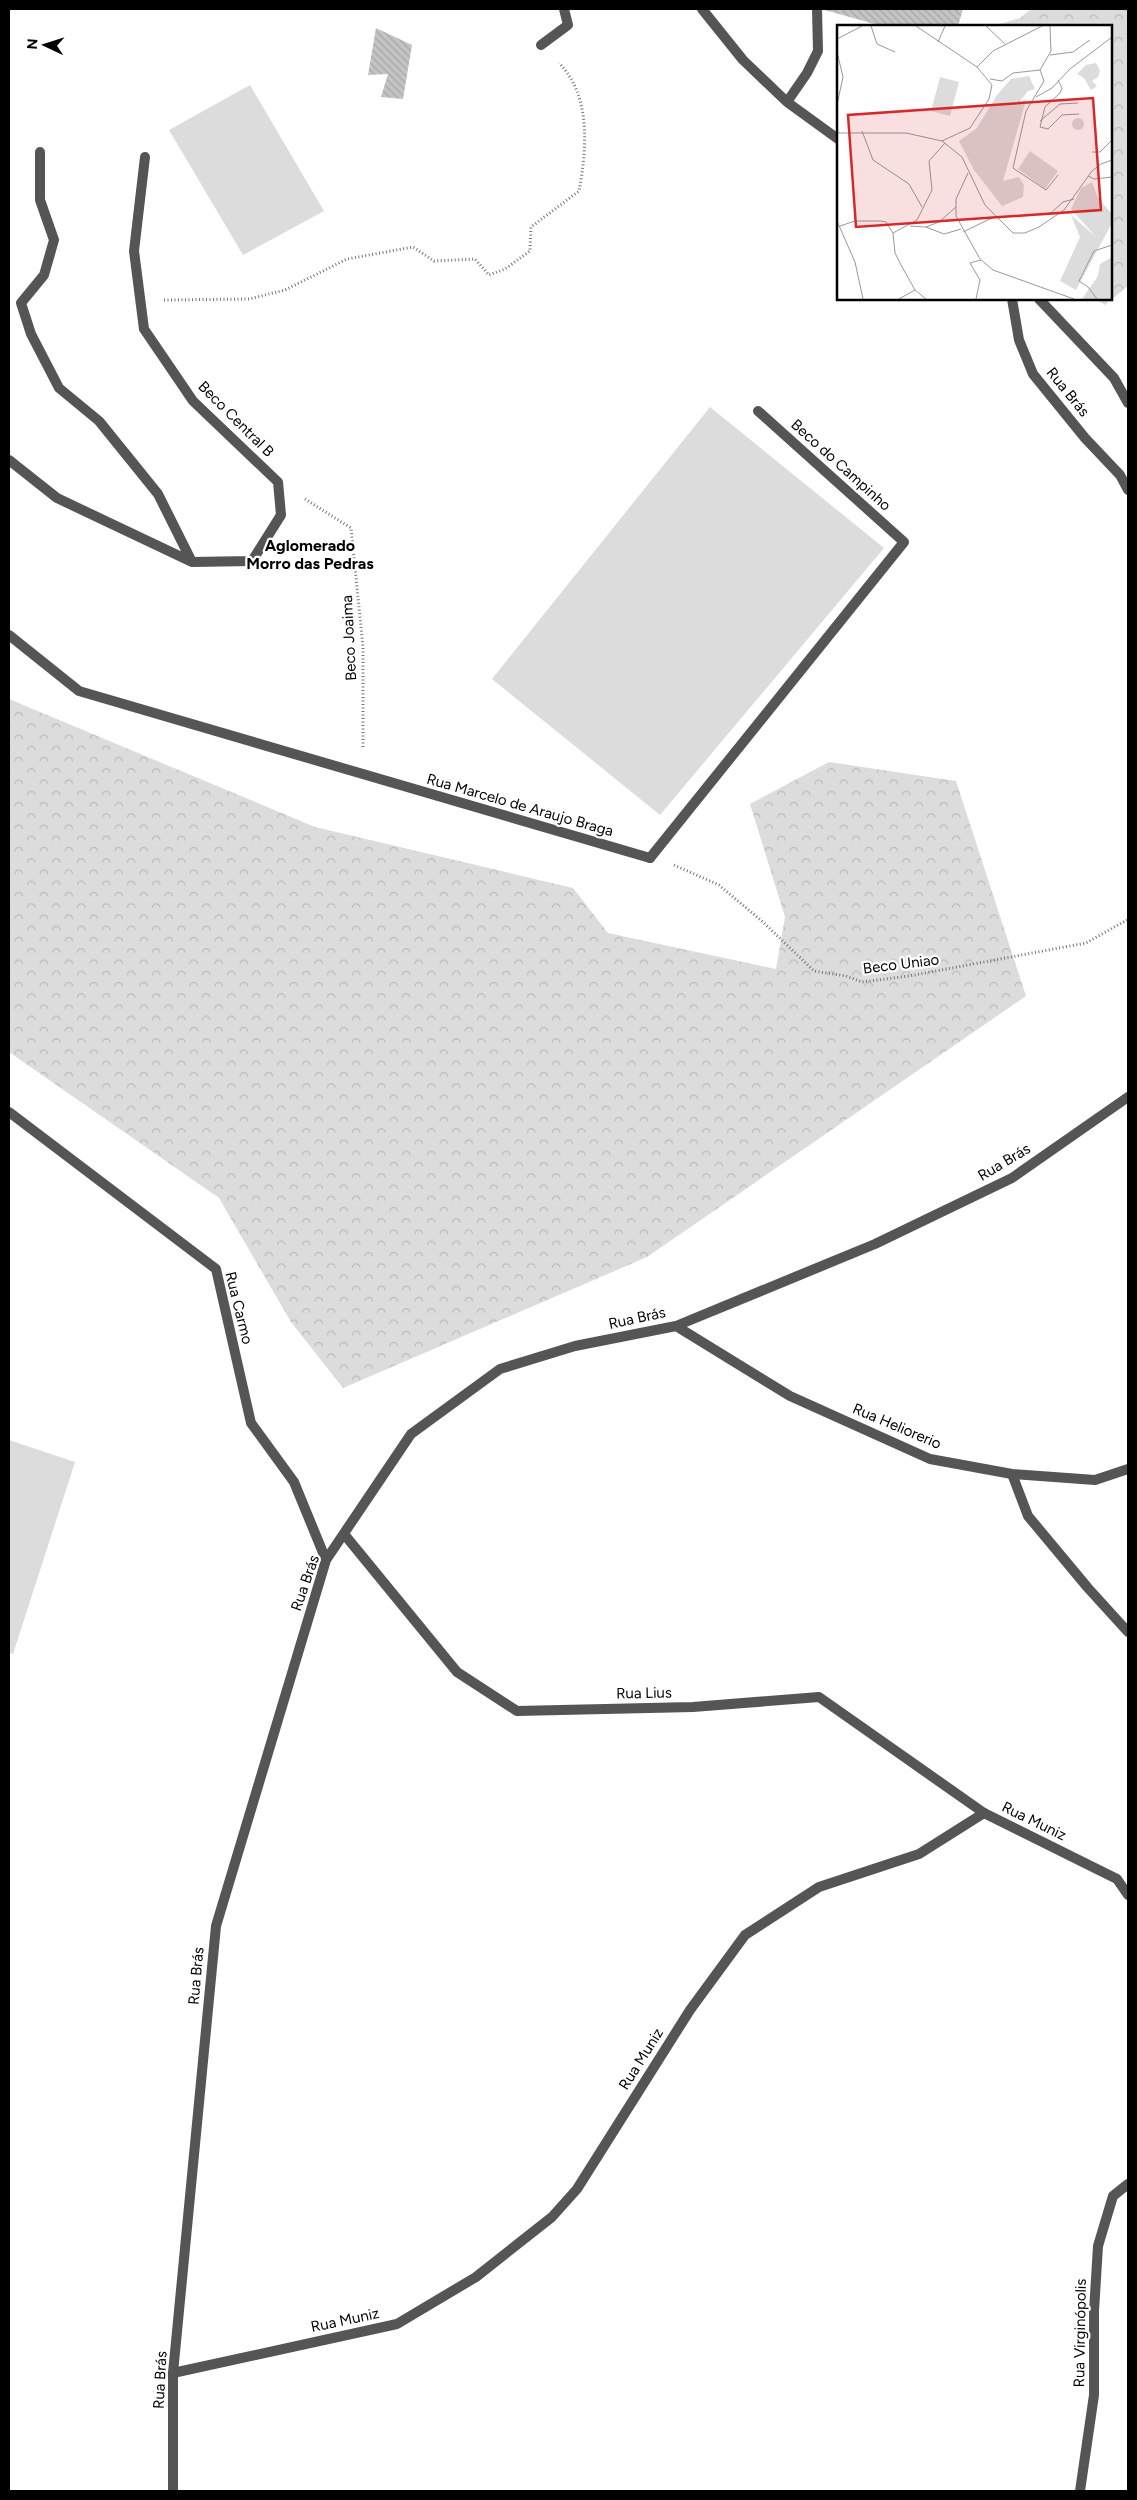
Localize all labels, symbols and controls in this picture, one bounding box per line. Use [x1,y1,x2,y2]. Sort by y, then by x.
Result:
north arrow [20,20,70,70]
inset map [837,25,1112,300]
text: N [24,38,41,50]
street label: Rua Brás [1043,364,1093,420]
street label: Beco Central B [194,377,278,461]
street label: Beco do Campinho [787,415,895,515]
district label: Aglomerado Morro das Pedras [246,536,374,573]
street label: Beco Joaima [338,595,360,681]
street label: Rua Marcelo de Araujo Braga [425,770,615,840]
street label: Beco Uniao [862,950,940,978]
street label: Rua Brás [975,1139,1033,1185]
street label: Rua Carmo [221,1270,257,1346]
street label: Rua Brás [607,1303,667,1333]
street label: Rua Heliorerio [850,1399,944,1453]
street label: Rua Brás [287,1553,323,1613]
street label: Rua Lius [616,1684,672,1702]
street label: Rua Muniz [999,1798,1069,1844]
street label: Rua Brás [185,1946,207,2006]
street label: Rua Muniz [615,2025,667,2093]
street label: Rua Virginópolis [1070,2278,1090,2388]
street label: Rua Muniz [309,2304,381,2336]
street label: Rua Brás [149,2351,171,2409]

